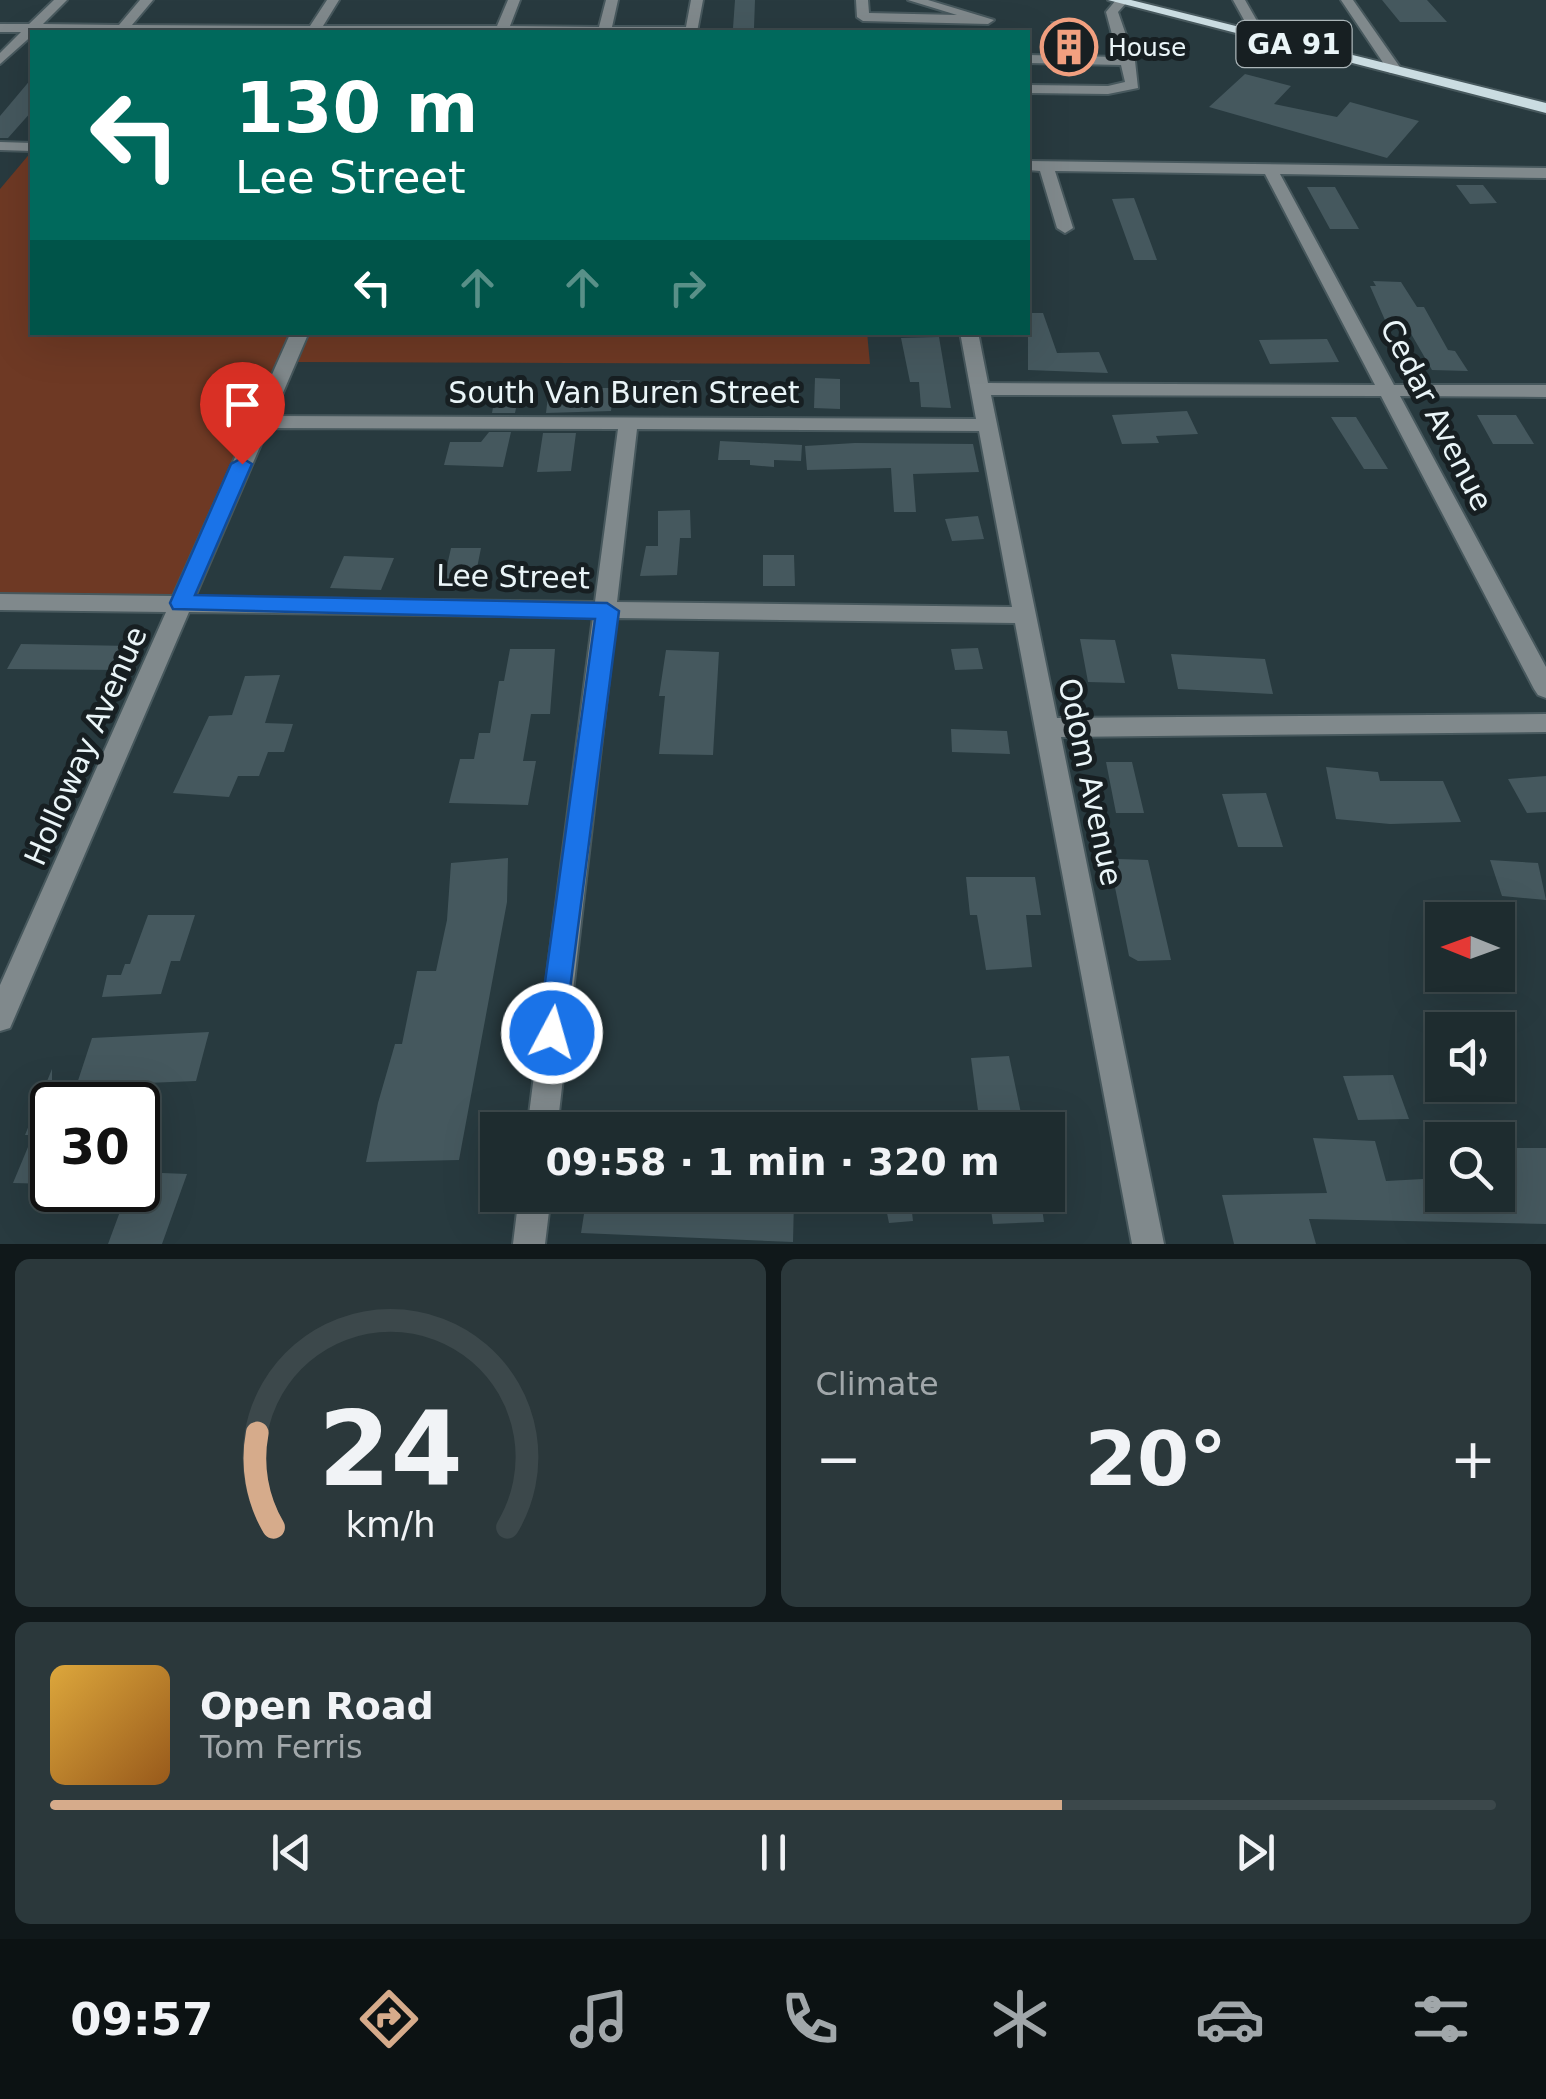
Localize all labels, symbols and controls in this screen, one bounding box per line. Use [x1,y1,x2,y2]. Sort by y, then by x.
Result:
building icon: House [1039,17,1099,77]
road number: GA 91 [1236,21,1352,67]
place label: House [1108,33,1186,62]
text: 130 m [235,67,478,149]
icon: left [70,70,200,200]
text: Lee Street [235,151,466,204]
icon: left [345,260,400,315]
icon: ahead [450,260,505,315]
icon: ahead [555,260,610,315]
icon: right [660,260,715,315]
street label: Cedar Avenue [1373,313,1500,516]
pin [200,362,285,465]
street label: South Van Buren Street [448,375,800,410]
icon: arrive [215,377,270,432]
street label: Lee Street [436,558,590,595]
street label: Holloway Avenue [17,621,154,871]
street label: Odom Avenue [1051,675,1130,889]
north arrow [1425,902,1515,992]
map controls [1425,902,1515,1212]
position arrow [500,981,604,1085]
button: sound [1425,1012,1515,1102]
speed limit sign: 30 [30,1082,160,1212]
button: search [1425,1122,1515,1212]
text: 09:58 · 1 min · 320 m [545,1140,1000,1184]
text: Climate [816,1365,939,1403]
text: 24 [318,1388,463,1510]
text: 20° [1085,1415,1227,1503]
text: − [816,1427,862,1491]
text: + [1450,1427,1496,1491]
text: km/h [345,1504,435,1545]
text: Open Road [200,1684,434,1728]
text: Tom Ferris [200,1728,363,1766]
icon: previous [264,1825,319,1880]
icon: pause [746,1825,801,1880]
icon: next [1228,1825,1283,1880]
icon: directions [354,1984,424,2054]
icon: music [564,1984,634,2054]
icon: phone [775,1984,845,2054]
icon: climate [985,1984,1055,2054]
icon: car [1195,1984,1265,2054]
icon: filters [1406,1984,1476,2054]
text: 09:57 [70,1993,213,2046]

